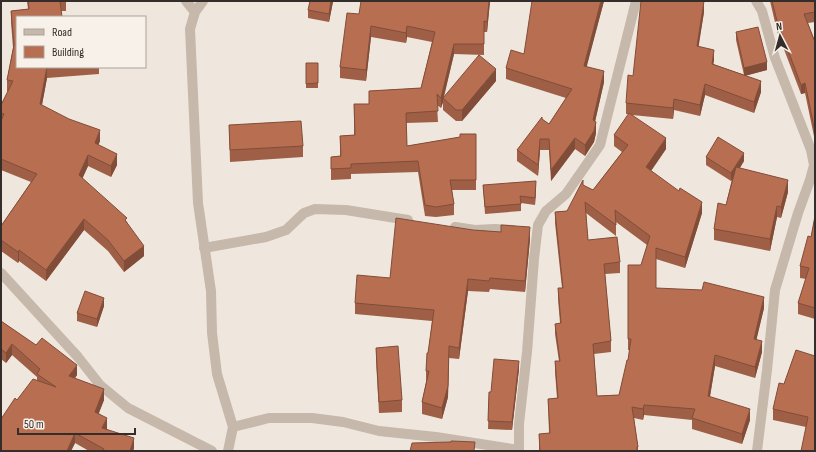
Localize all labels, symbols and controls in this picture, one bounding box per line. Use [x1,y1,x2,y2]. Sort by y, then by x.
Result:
legend [16,16,146,68]
north arrow [760,16,800,56]
text: N [775,20,783,33]
text: Road [52,25,72,40]
text: Building [52,45,84,60]
scale bar [18,410,135,436]
text: 50 m [24,417,44,432]

